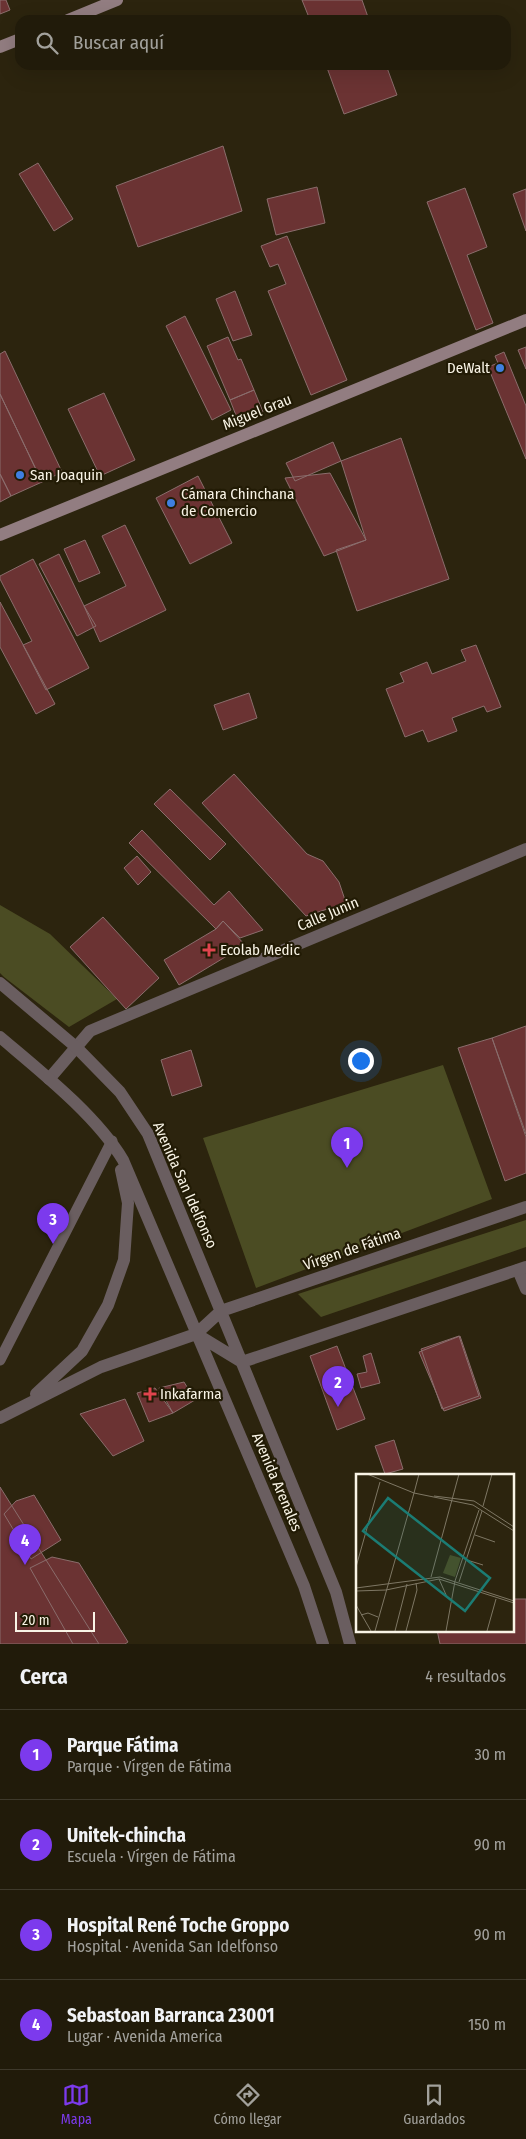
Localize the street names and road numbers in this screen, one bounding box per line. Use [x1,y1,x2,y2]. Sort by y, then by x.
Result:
street label: Miguel Grau [220,390,294,434]
street label: Calle Junin [295,893,361,935]
street label: Avenida San Idelfonso [149,1119,221,1251]
street label: Vírgen de Fátima [301,1224,403,1274]
street label: Avenida Arenales [248,1430,306,1534]

